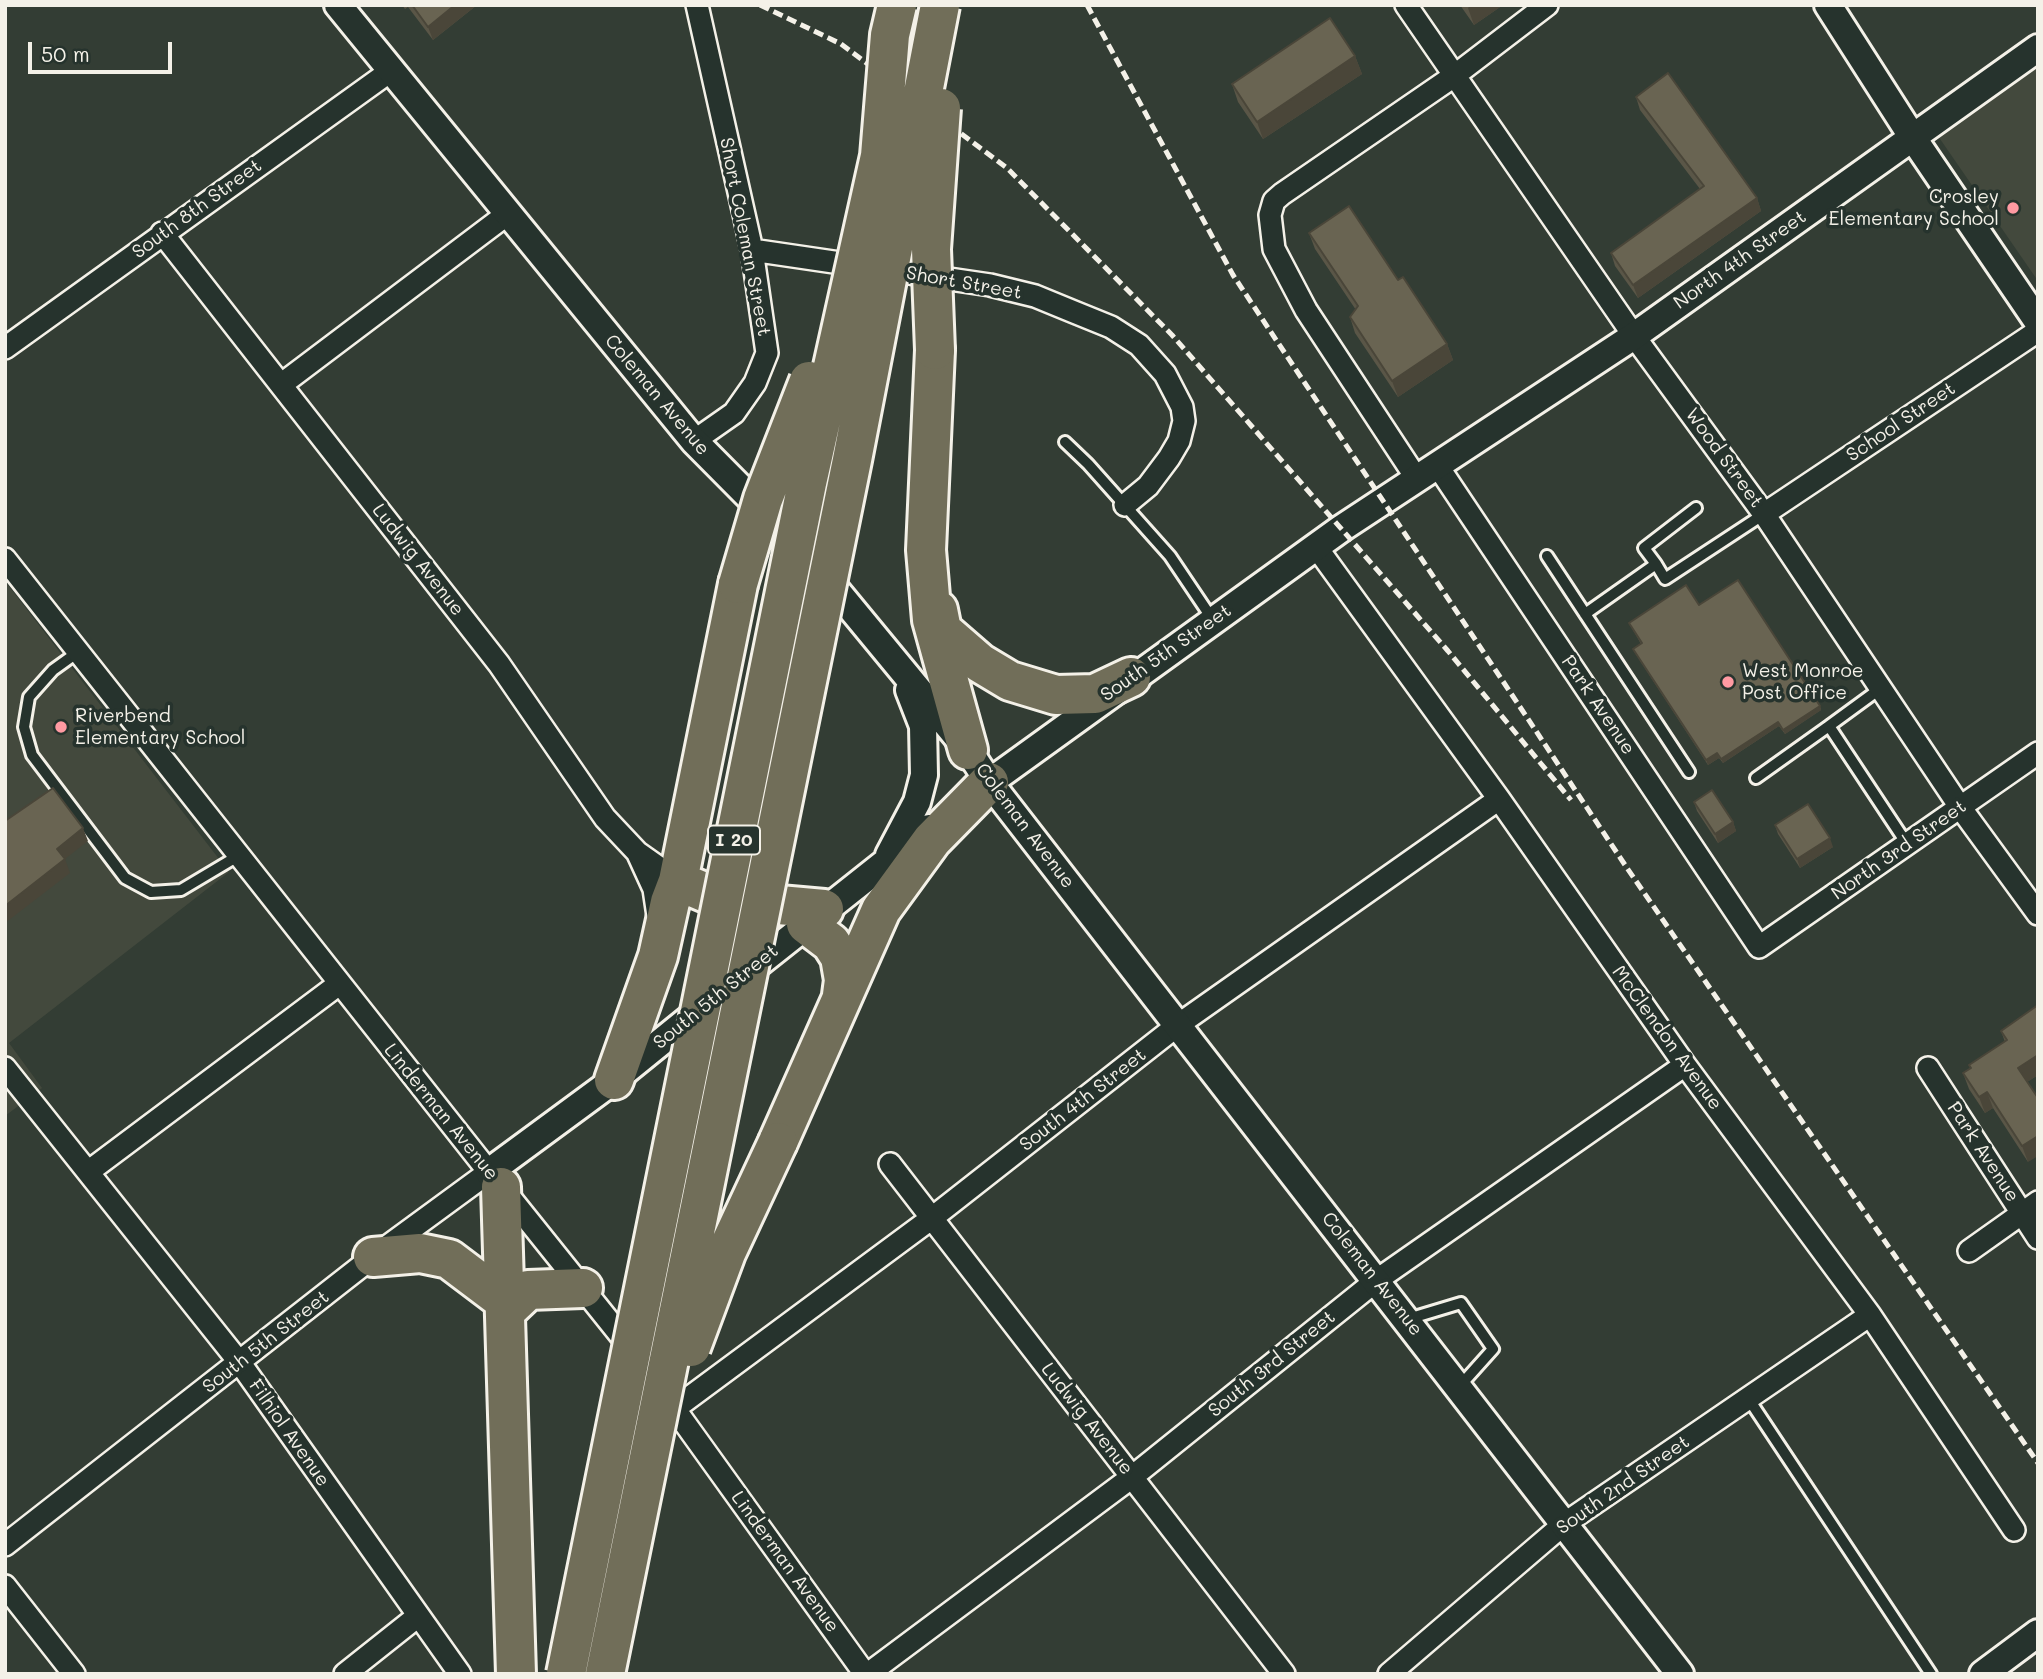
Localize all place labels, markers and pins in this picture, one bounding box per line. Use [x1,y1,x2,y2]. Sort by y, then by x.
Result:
place label: Crosley Elementary School [1829,186,1999,230]
marker: Crosley Elementary School [2005,200,2021,216]
place label: West Monroe Post Office [1742,660,1864,704]
marker: West Monroe Post Office [1720,674,1736,690]
place label: Riverbend Elementary School [75,705,245,749]
marker: Riverbend Elementary School [53,719,69,735]

